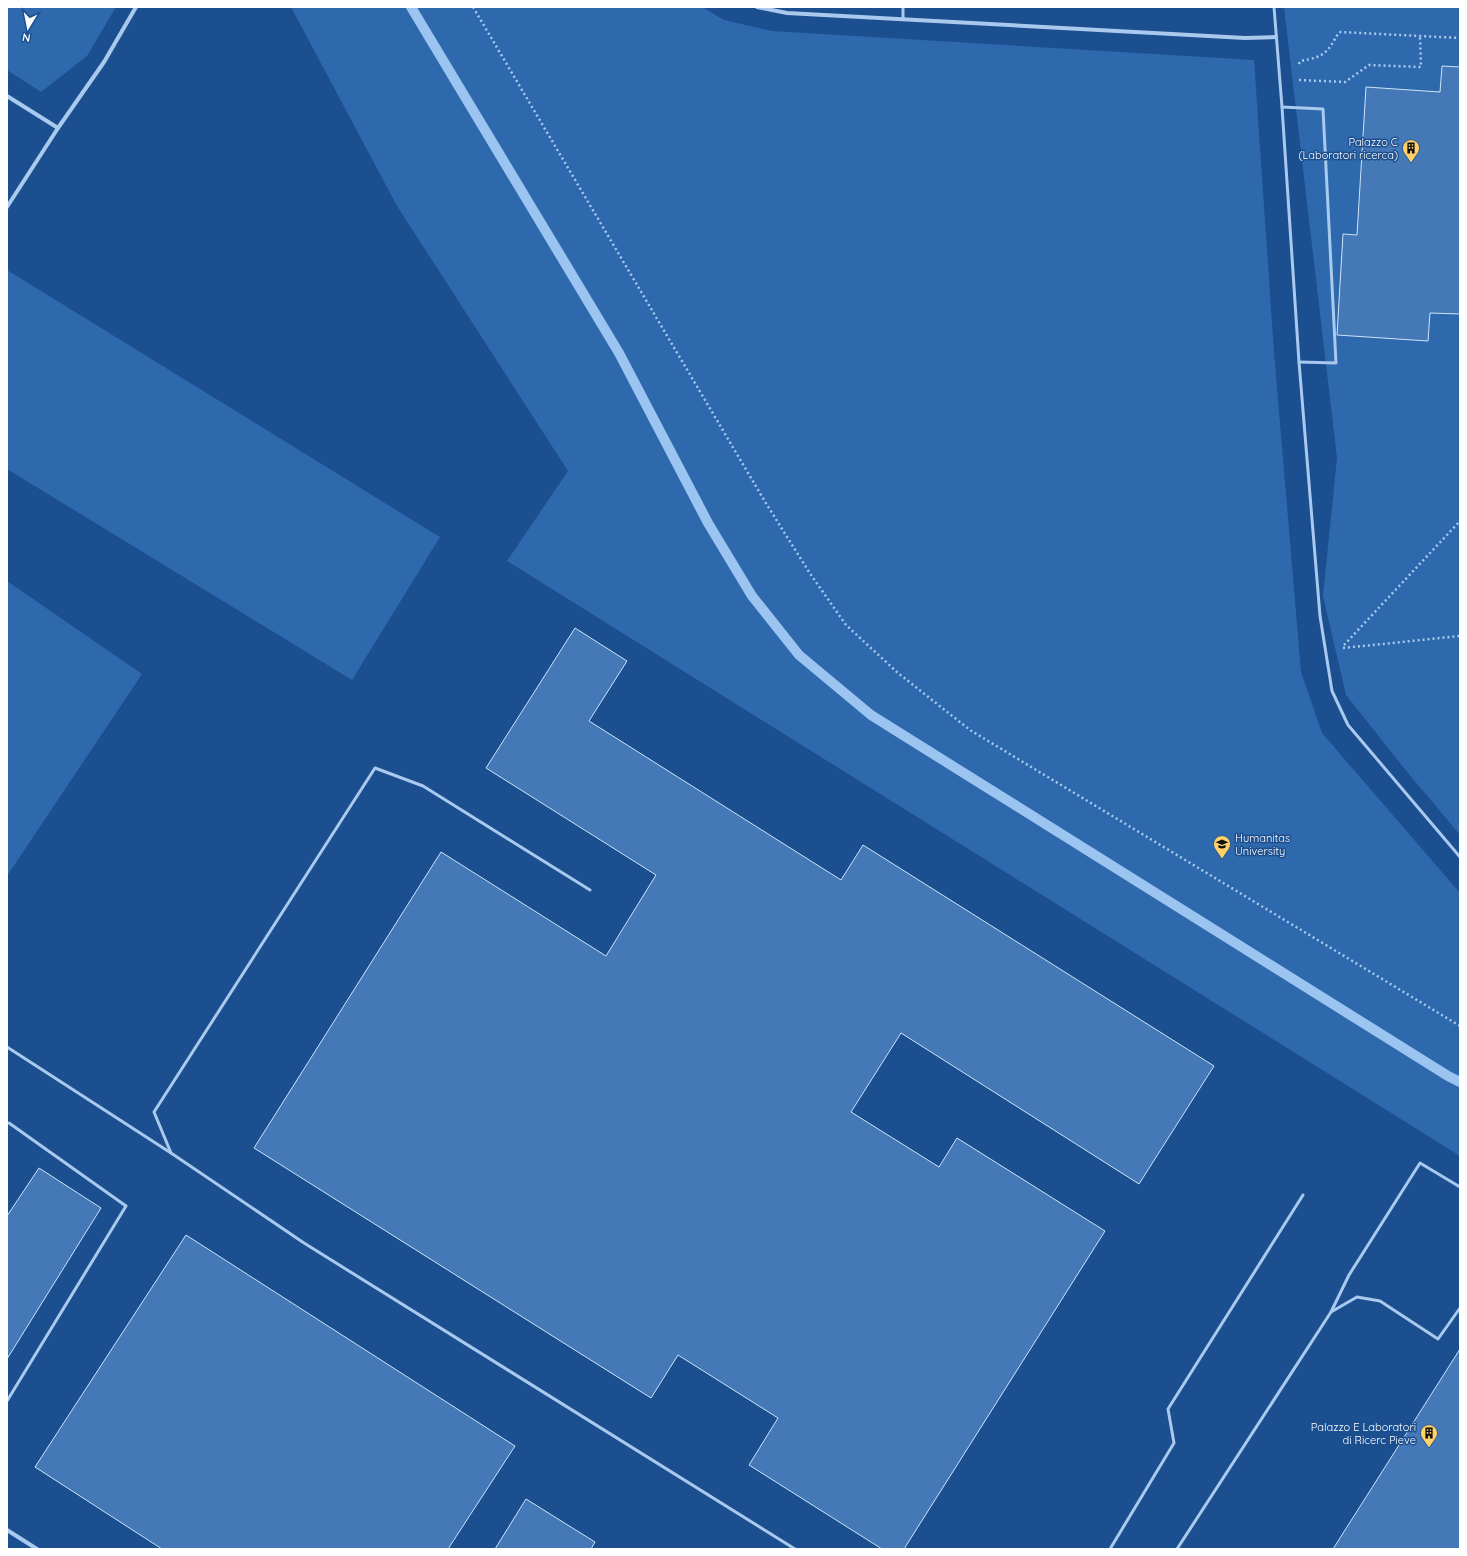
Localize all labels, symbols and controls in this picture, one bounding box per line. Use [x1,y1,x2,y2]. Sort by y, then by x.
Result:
north arrow [8,8,48,48]
text: N [21,30,31,45]
place label: Palazzo C (Laboratori ricerca) [1298,135,1398,162]
building icon: Palazzo C (Laboratori ricerca) [1401,138,1421,163]
place label: Humanitas University [1235,831,1290,858]
school or university icon: Humanitas University [1212,834,1232,859]
place label: Palazzo E Laboratori di Ricerc Pieve [1311,1420,1416,1447]
building icon: Palazzo E Laboratori di Ricerc Pieve [1419,1423,1439,1448]

